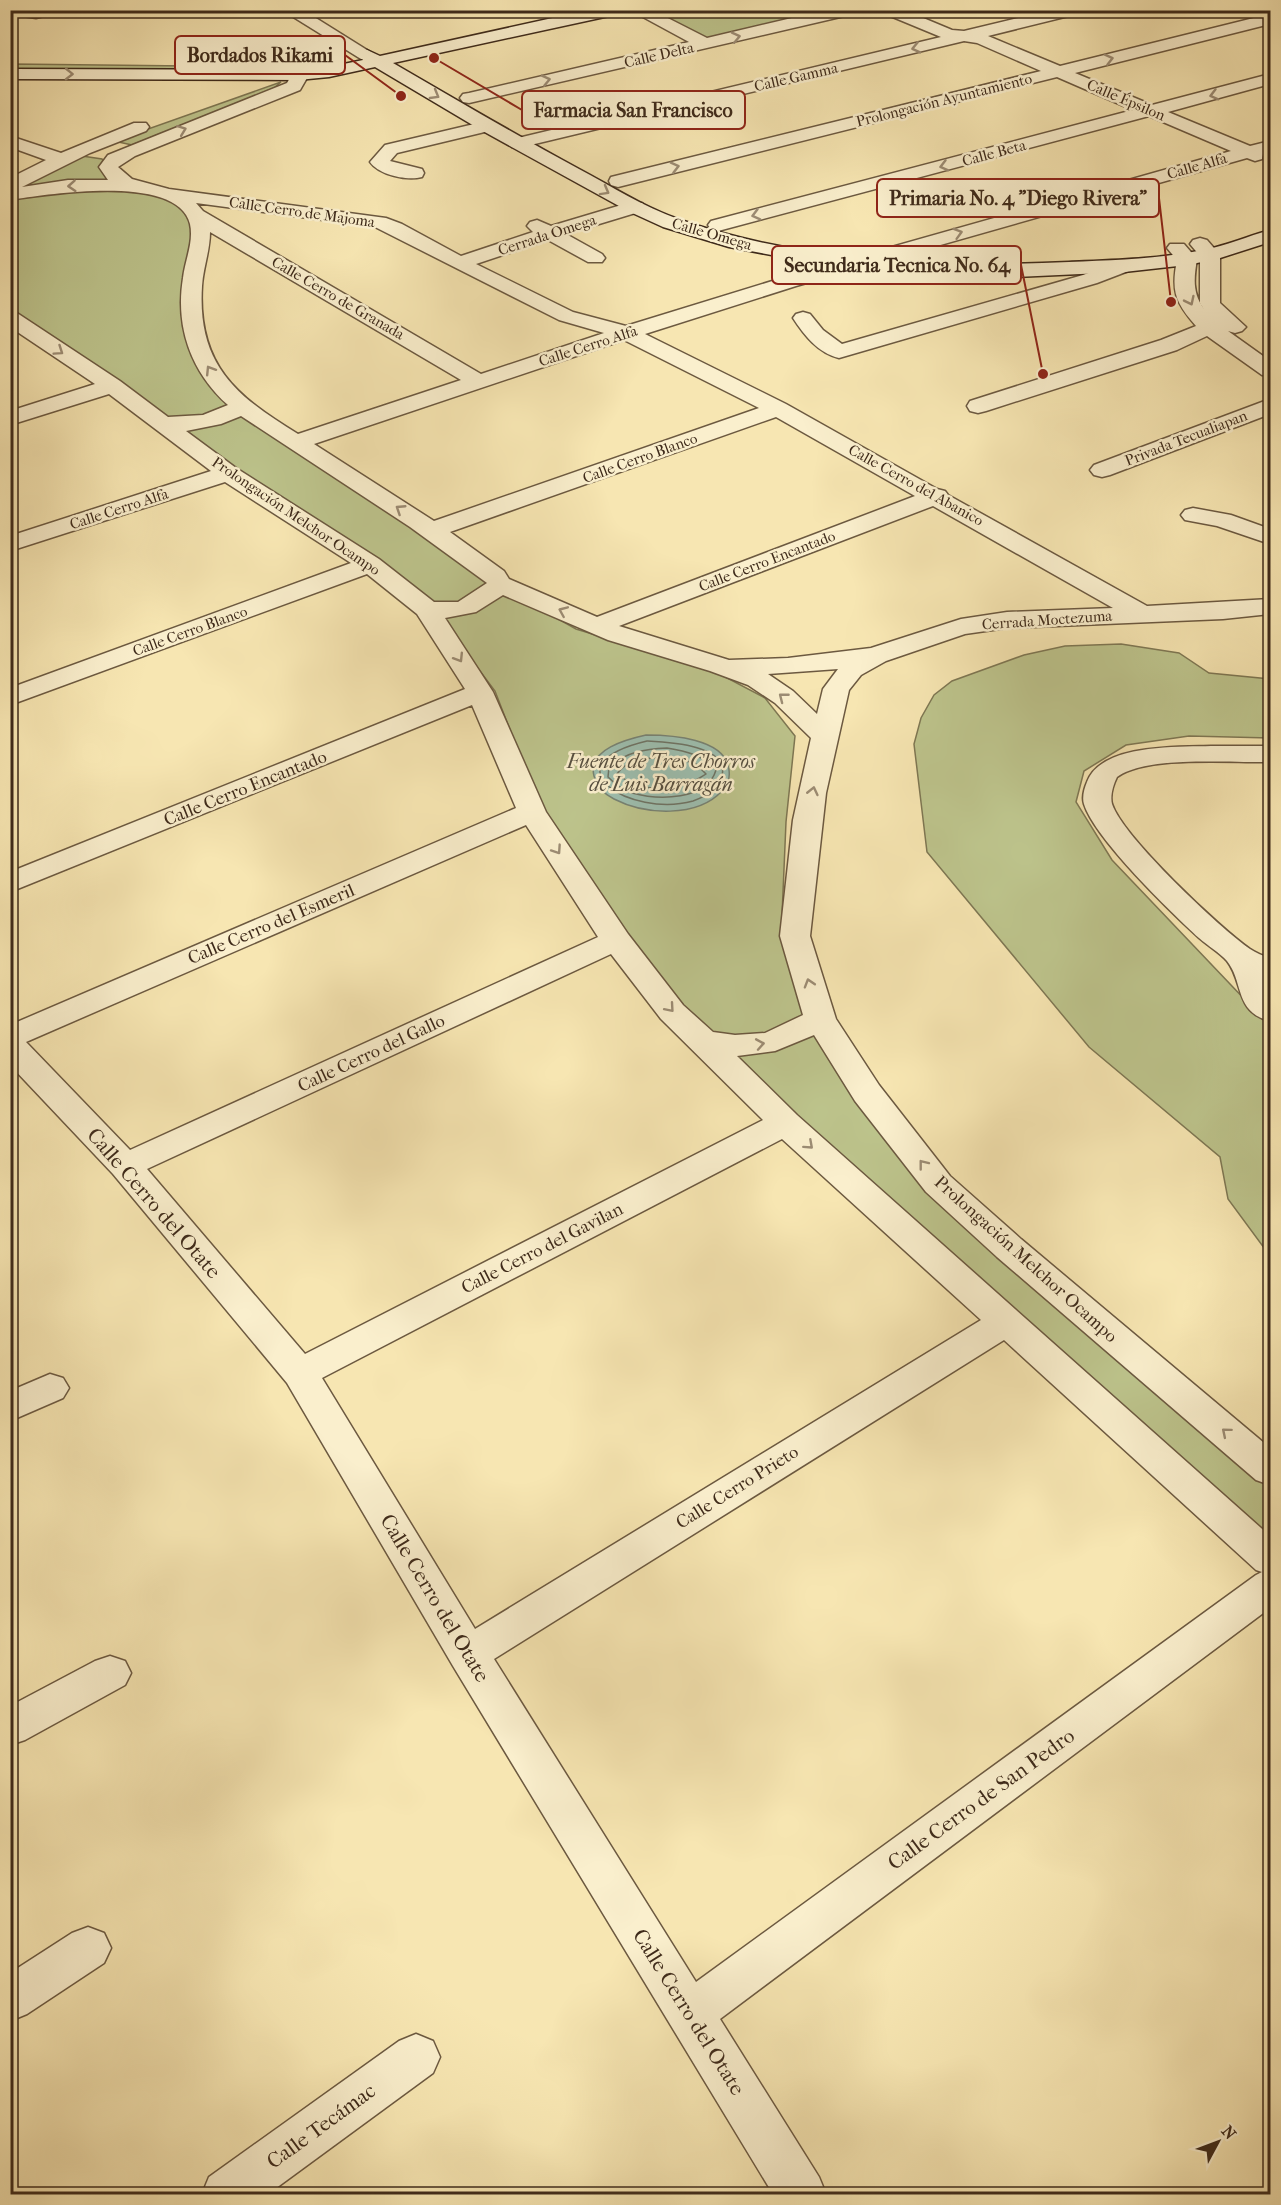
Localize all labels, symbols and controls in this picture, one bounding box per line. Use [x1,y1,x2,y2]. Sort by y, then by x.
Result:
one-way arrow [731,31,741,44]
callout: Bordados Rikami [175,36,345,74]
street label: Calle Delta [622,38,697,72]
one-way arrow [912,41,922,54]
text: Bordados Rikami [187,44,334,67]
one-way arrow [1104,53,1114,66]
street label: Calle Gamma [752,58,841,95]
one-way arrow [64,68,73,80]
street label: Prolongación Ayuntamiento [854,69,1034,131]
one-way arrow [541,75,551,88]
street label: Calle Épsilon [1084,75,1168,125]
one-way arrow [429,88,439,100]
one-way arrow [1209,88,1220,100]
callout: Farmacia San Francisco [522,91,745,129]
text: Farmacia San Francisco [532,99,733,122]
one-way arrow [176,125,187,138]
street label: Calle Beta [960,136,1029,170]
street label: Calle Alfa [1165,149,1230,183]
one-way arrow [940,159,950,171]
one-way arrow [670,162,680,175]
one-way arrow [68,179,77,192]
callout: Primaria No. 4 "Diego Rivera" [877,179,1159,217]
one-way arrow [599,184,609,195]
text: Primaria No. 4 "Diego Rivera" [889,187,1147,211]
street label: Calle Cerro de Majoma [228,193,377,231]
one-way arrow [751,208,761,221]
street label: Cerrada Omega [496,210,599,259]
street label: Calle Omega [670,214,755,254]
one-way arrow [952,228,963,240]
callout: Secundaria Tecnica No. 64 [772,246,1021,284]
street label: Calle Cerro de Granada [268,253,409,344]
text: Secundaria Tecnica No. 64 [784,254,1011,278]
one-way arrow [1182,295,1194,306]
street label: Calle Cerro Alfa [536,321,641,370]
one-way arrow [52,344,63,355]
one-way arrow [206,366,218,376]
street label: Privada Tecualiapan [1122,406,1250,470]
street label: Calle Cerro Blanco [580,429,700,487]
street label: Calle Cerro del Abanico [845,440,987,530]
street label: Prolongación Melchor Ocampo [208,453,384,579]
street label: Calle Cerro Alfa [67,484,172,533]
one-way arrow [396,504,406,516]
street label: Calle Cerro Encantado [696,526,838,595]
street label: Calle Cerro Blanco [130,602,250,660]
one-way arrow [559,606,570,618]
street label: Cerrada Moctezuma [981,606,1114,634]
one-way arrow [451,652,463,662]
one-way arrow [778,694,789,705]
street label: Calle Cerro Encantado [161,746,330,831]
water label: Fuente de Tres Chorros de Luis Barragán [566,750,756,796]
one-way arrow [805,786,818,796]
one-way arrow [550,843,561,854]
street label: Calle Cerro del Esmeril [185,880,358,969]
one-way arrow [804,978,816,989]
one-way arrow [663,1001,674,1012]
street label: Calle Cerro del Gallo [294,1010,448,1097]
one-way arrow [754,1038,764,1051]
street label: Calle Cerro del Otate [82,1123,226,1283]
one-way arrow [802,1138,813,1149]
one-way arrow [919,1160,930,1171]
street label: Prolongación Melchor Ocampo [930,1172,1121,1347]
street label: Calle Cerro del Gavilan [458,1198,627,1298]
one-way arrow [1222,1429,1233,1440]
street label: Calle Cerro Prieto [672,1441,802,1534]
street label: Calle Cerro del Otate [375,1510,495,1686]
street label: Calle Cerro de San Pedro [883,1723,1079,1875]
street label: Calle Cerro del Otate [628,1924,750,2100]
street label: Calle Tecámac [262,2079,380,2173]
north arrow [1188,2112,1248,2172]
text: N [1218,2122,1241,2144]

